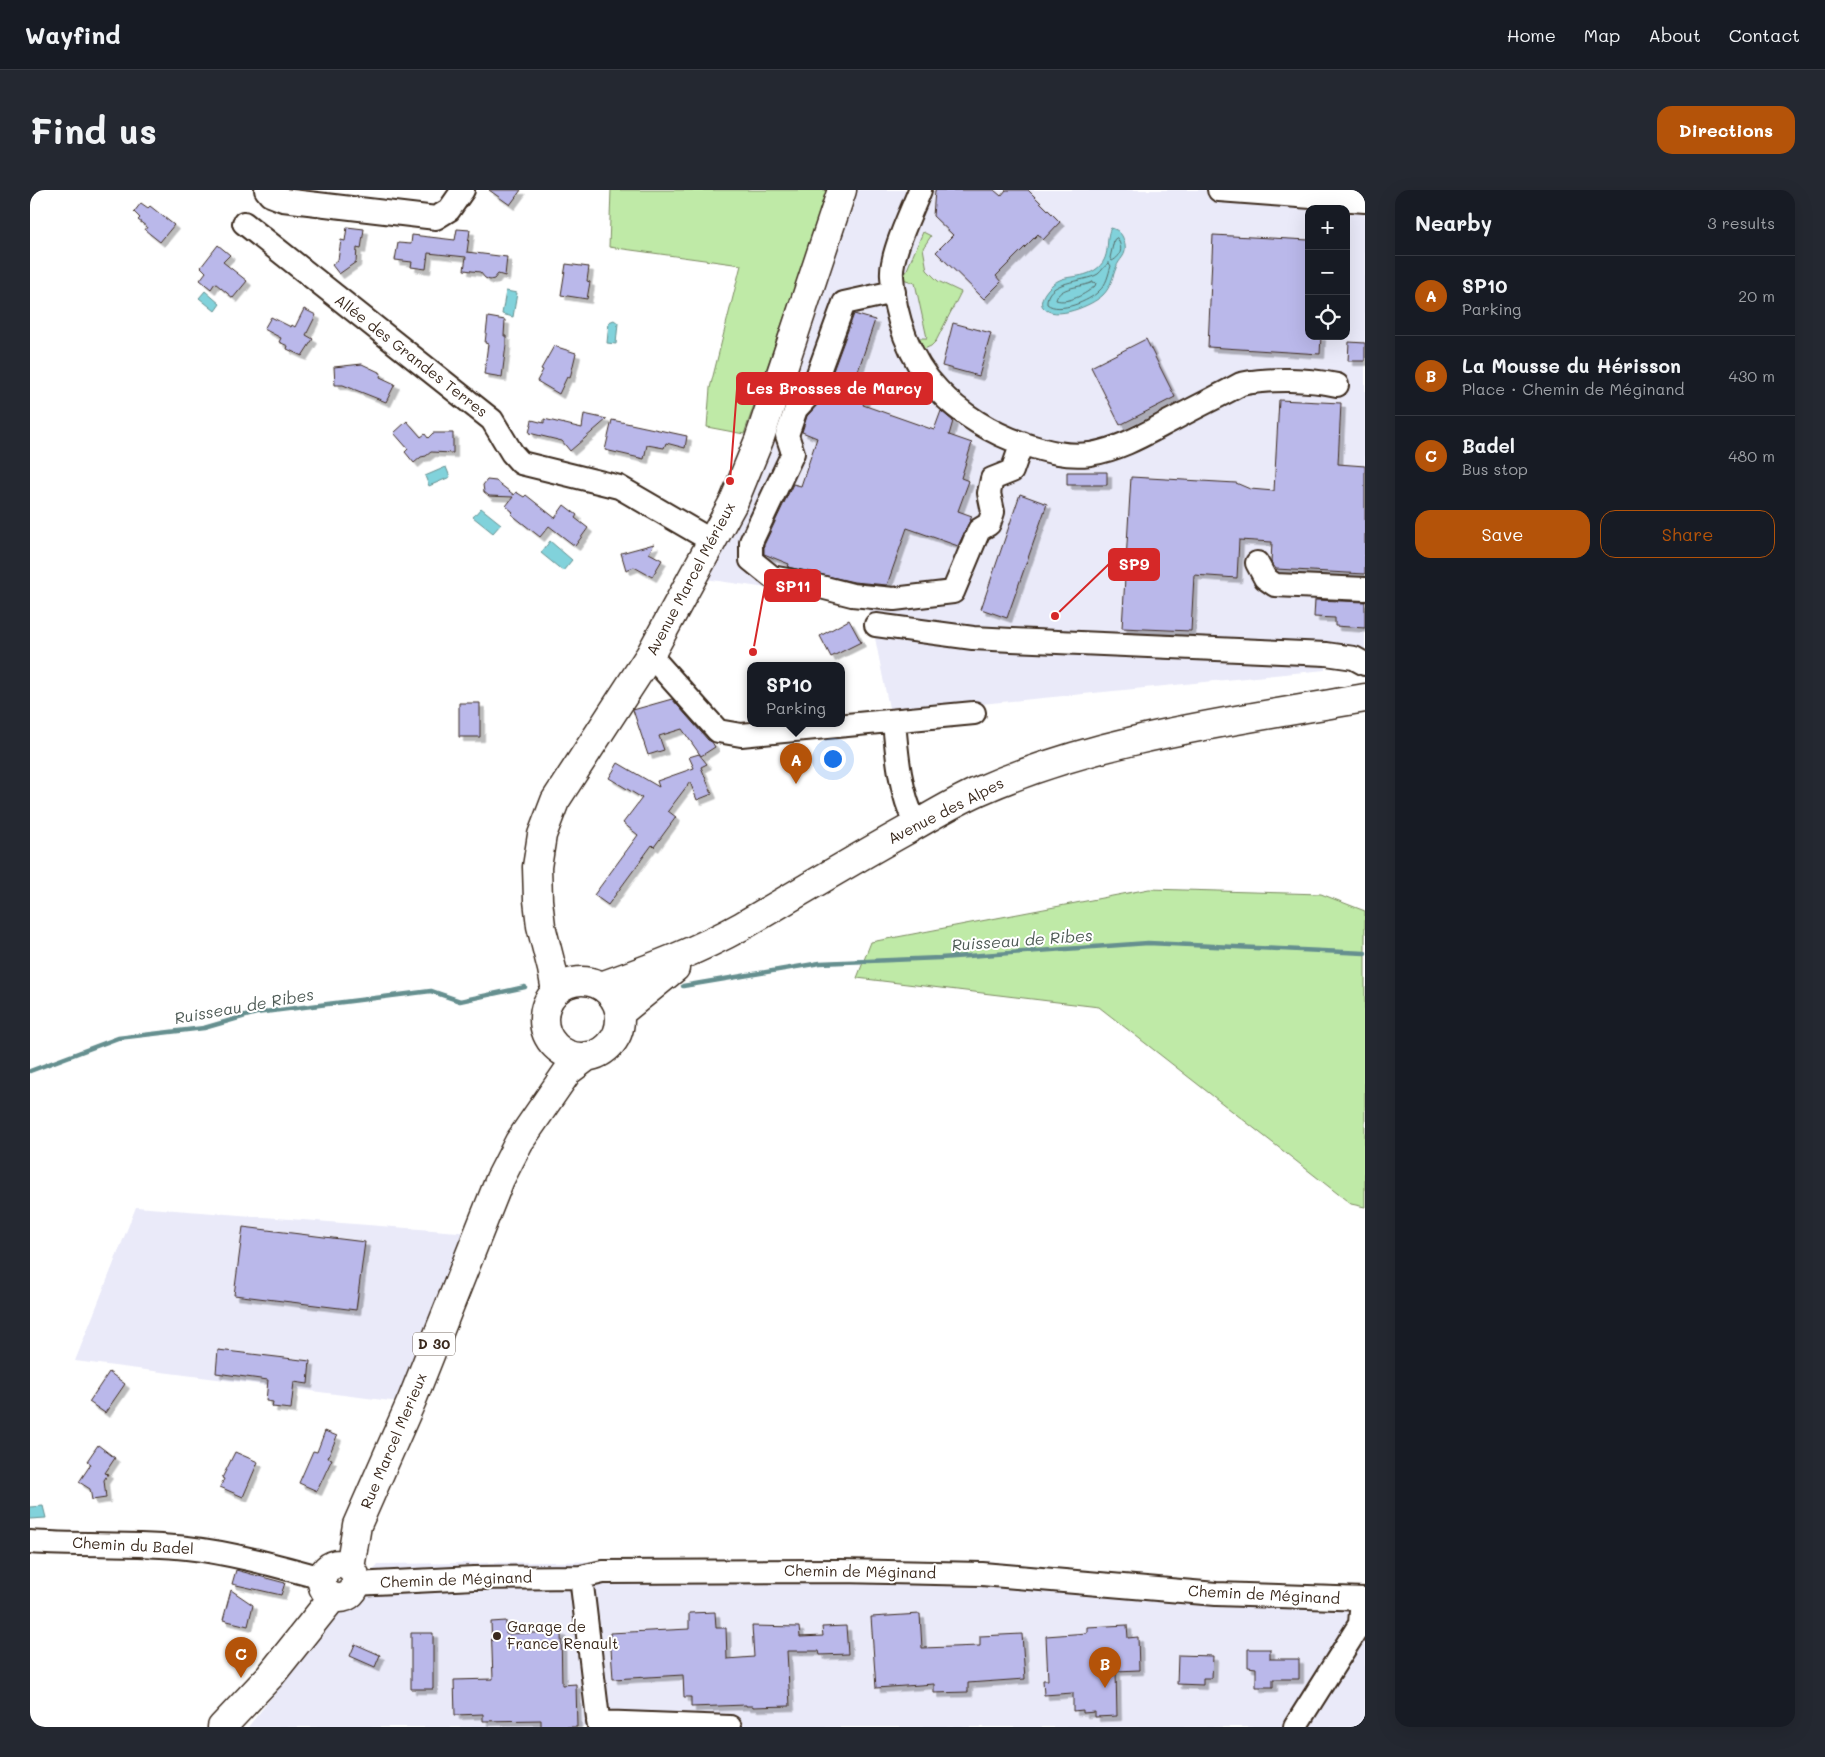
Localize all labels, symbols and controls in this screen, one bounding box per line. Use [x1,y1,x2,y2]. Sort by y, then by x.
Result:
text: Wayfind [25,19,121,50]
text: Home [1507,23,1556,47]
text: Map [1584,23,1620,47]
text: About [1648,23,1701,47]
text: Contact [1729,23,1800,47]
button: Directions [1657,106,1795,154]
text: Find us [30,107,157,153]
map controls [1305,205,1350,340]
button: + [1305,205,1350,250]
text: Nearby [1415,209,1492,236]
text: 3 results [1707,212,1775,233]
button: − [1305,250,1350,295]
text: SP10 [1462,273,1508,298]
text: A [1425,285,1437,306]
text: 20 m [1738,285,1775,306]
street label: Allée des Grandes Terres [331,289,492,421]
button: locate [1305,295,1350,340]
text: Parking [1462,298,1521,319]
text: La Mousse du Hérisson [1462,353,1681,378]
text: B [1426,365,1436,386]
text: 430 m [1728,365,1775,386]
callout: Les Brosses de Marcy [737,373,932,404]
text: Les Brosses de Marcy [746,377,922,398]
text: Place · Chemin de Méginand [1462,378,1684,399]
text: Badel [1462,433,1515,458]
text: C [1425,445,1437,466]
text: 480 m [1728,445,1775,466]
text: Bus stop [1462,458,1528,479]
street label: Avenue Marcel Mérieux [641,498,739,659]
button: Save [1415,510,1590,558]
button: Share [1600,510,1775,558]
callout: SP9 [1109,549,1159,580]
text: SP9 [1119,553,1150,574]
callout: SP11 [765,570,820,601]
text: SP11 [775,575,811,596]
popup [747,662,845,727]
text: SP10 [766,672,812,697]
text: Parking [766,697,826,718]
pin: A [780,743,812,784]
your location [820,746,846,772]
street label: Avenue des Alpes [884,772,1007,848]
water label: Ruisseau de Ribes [951,924,1093,955]
water label: Ruisseau de Ribes [172,983,316,1028]
road number: D 30 [413,1332,455,1356]
street label: Rue Marcel Merieux [355,1369,431,1512]
street label: Chemin du Badel [72,1532,194,1558]
street label: Chemin de Méginand [784,1560,936,1582]
street label: Chemin de Méginand [380,1566,532,1592]
street label: Chemin de Méginand [1188,1580,1340,1608]
place label: Garage de France Renault [507,1616,619,1653]
marker: Garage de France Renault [491,1630,503,1642]
pin: C [225,1637,257,1678]
pin: B [1089,1647,1121,1688]

